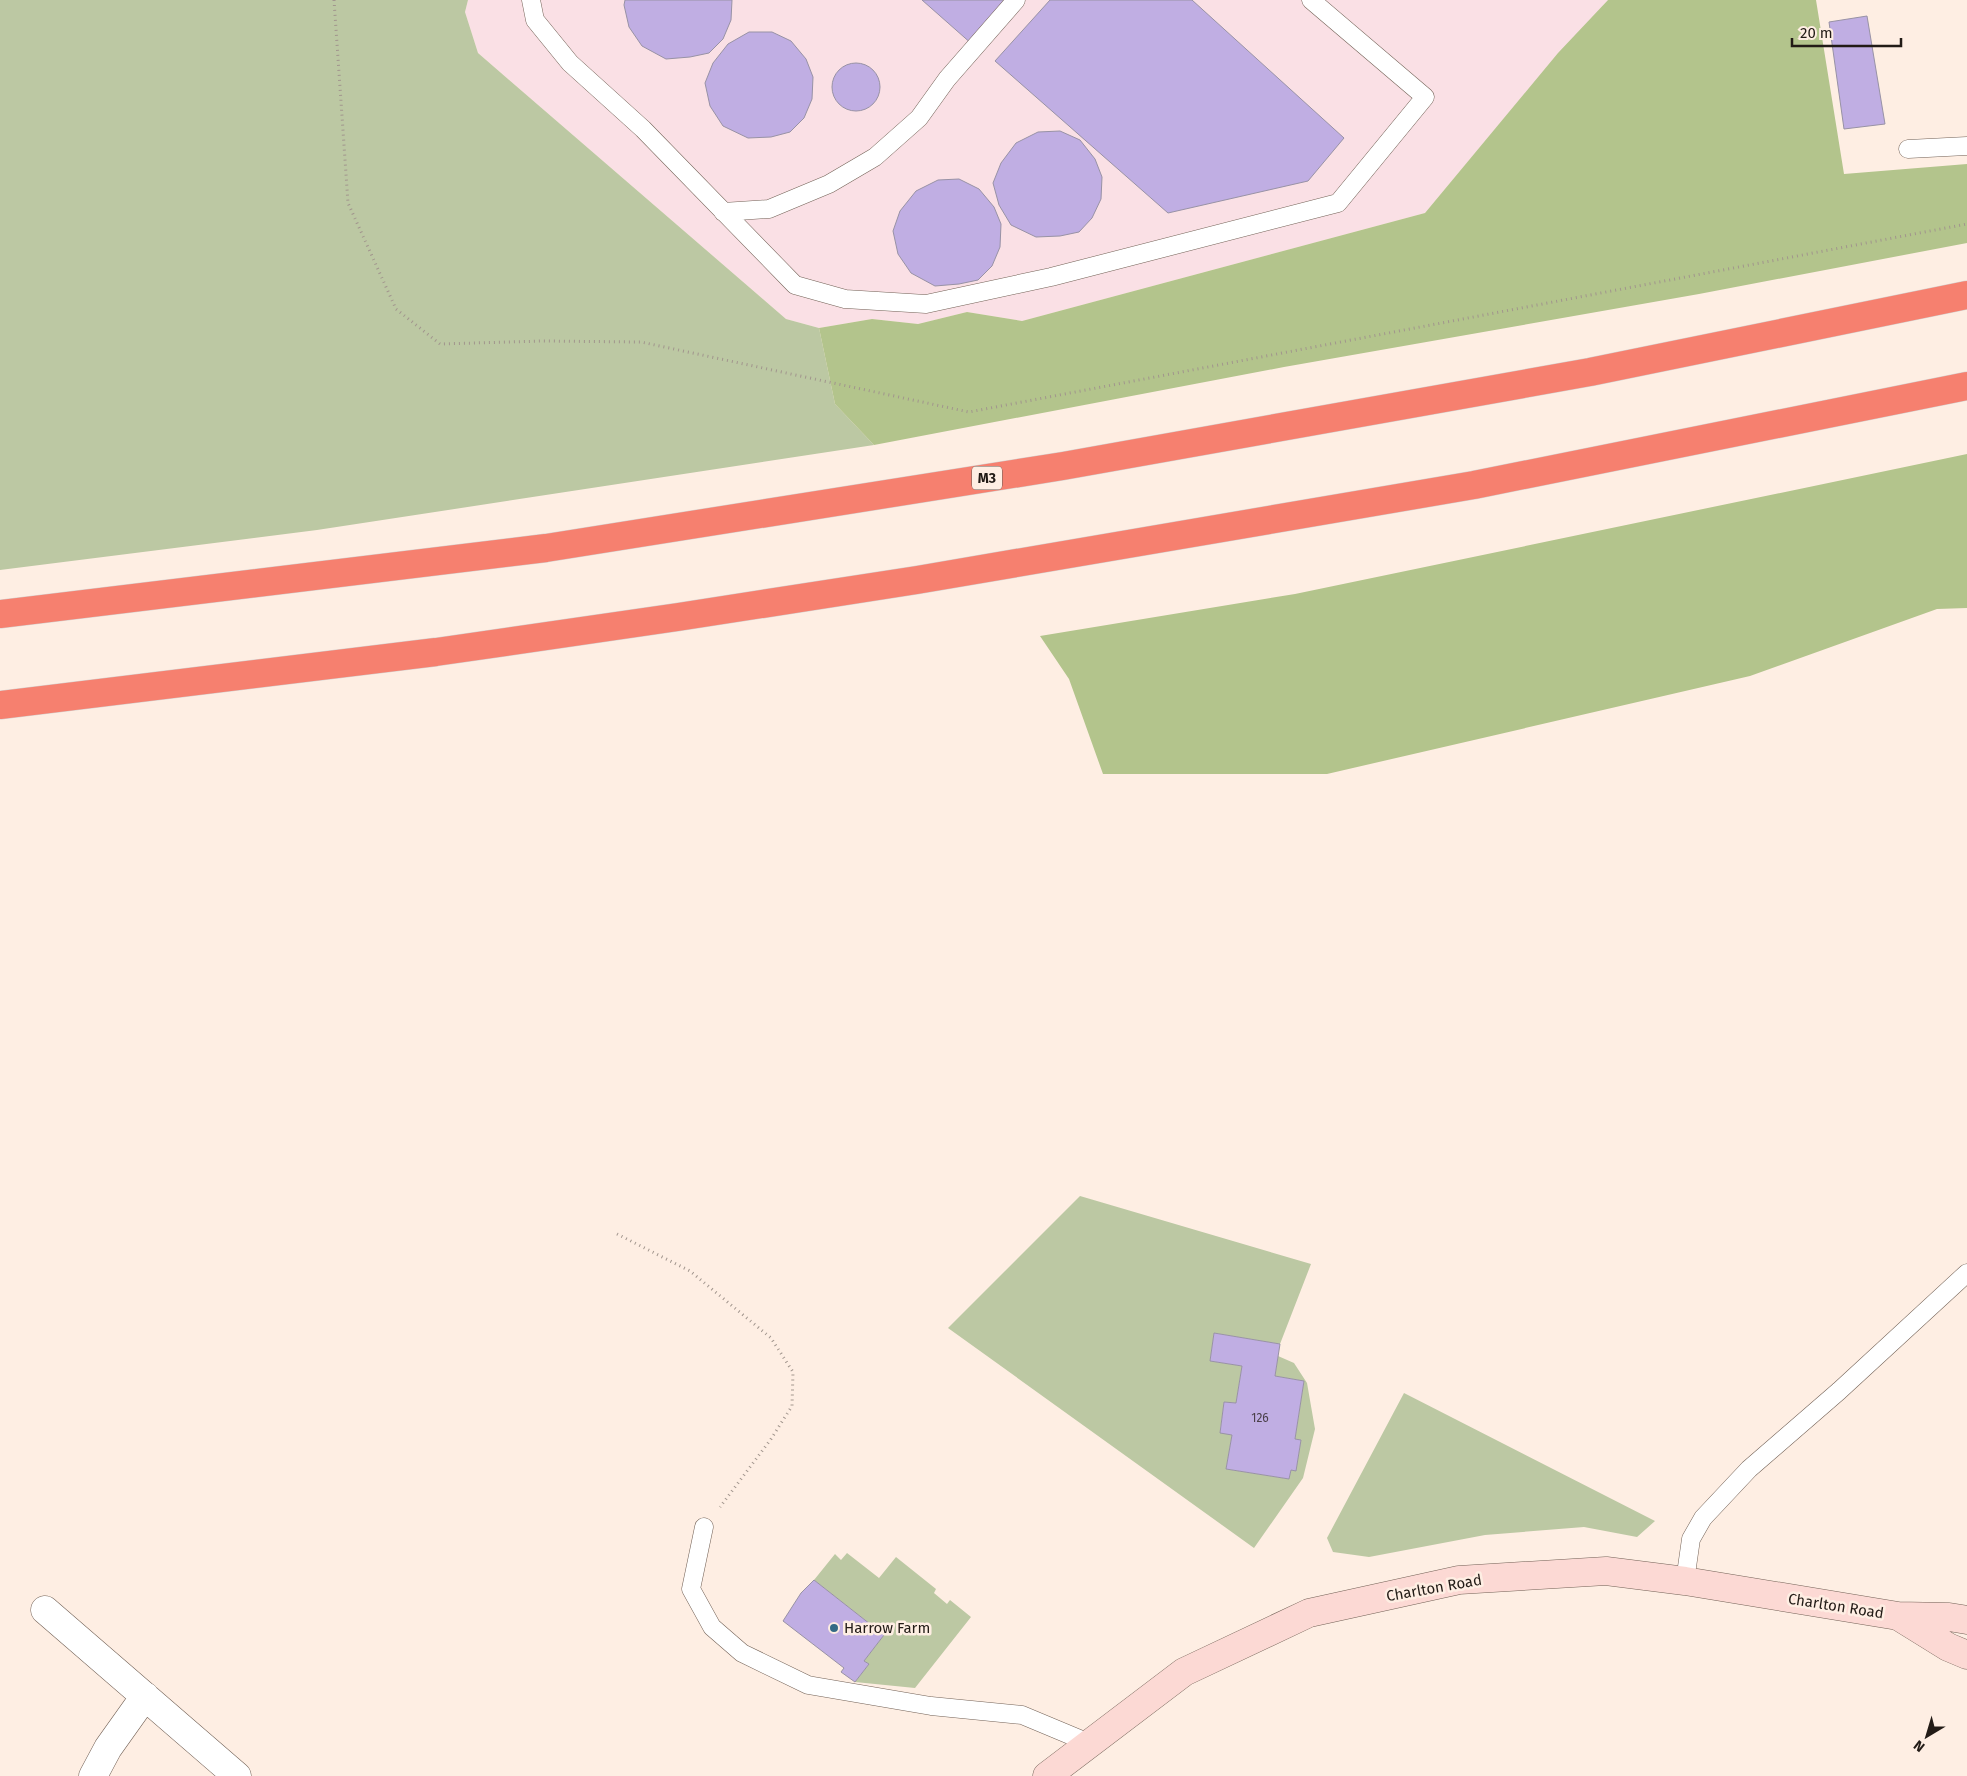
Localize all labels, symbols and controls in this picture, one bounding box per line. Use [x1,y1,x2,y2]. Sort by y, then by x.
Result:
scale bar [1792,15,1901,47]
text: 20 m [1800,24,1833,42]
road number: M3 [972,466,1002,489]
house number: 126 [1251,1411,1269,1425]
street label: Charlton Road [1385,1571,1483,1605]
street label: Charlton Road [1787,1590,1885,1622]
place label: Harrow Farm [844,1619,930,1637]
marker: Harrow Farm [828,1622,840,1634]
north arrow [1902,1711,1952,1761]
text: N [1910,1736,1928,1755]

